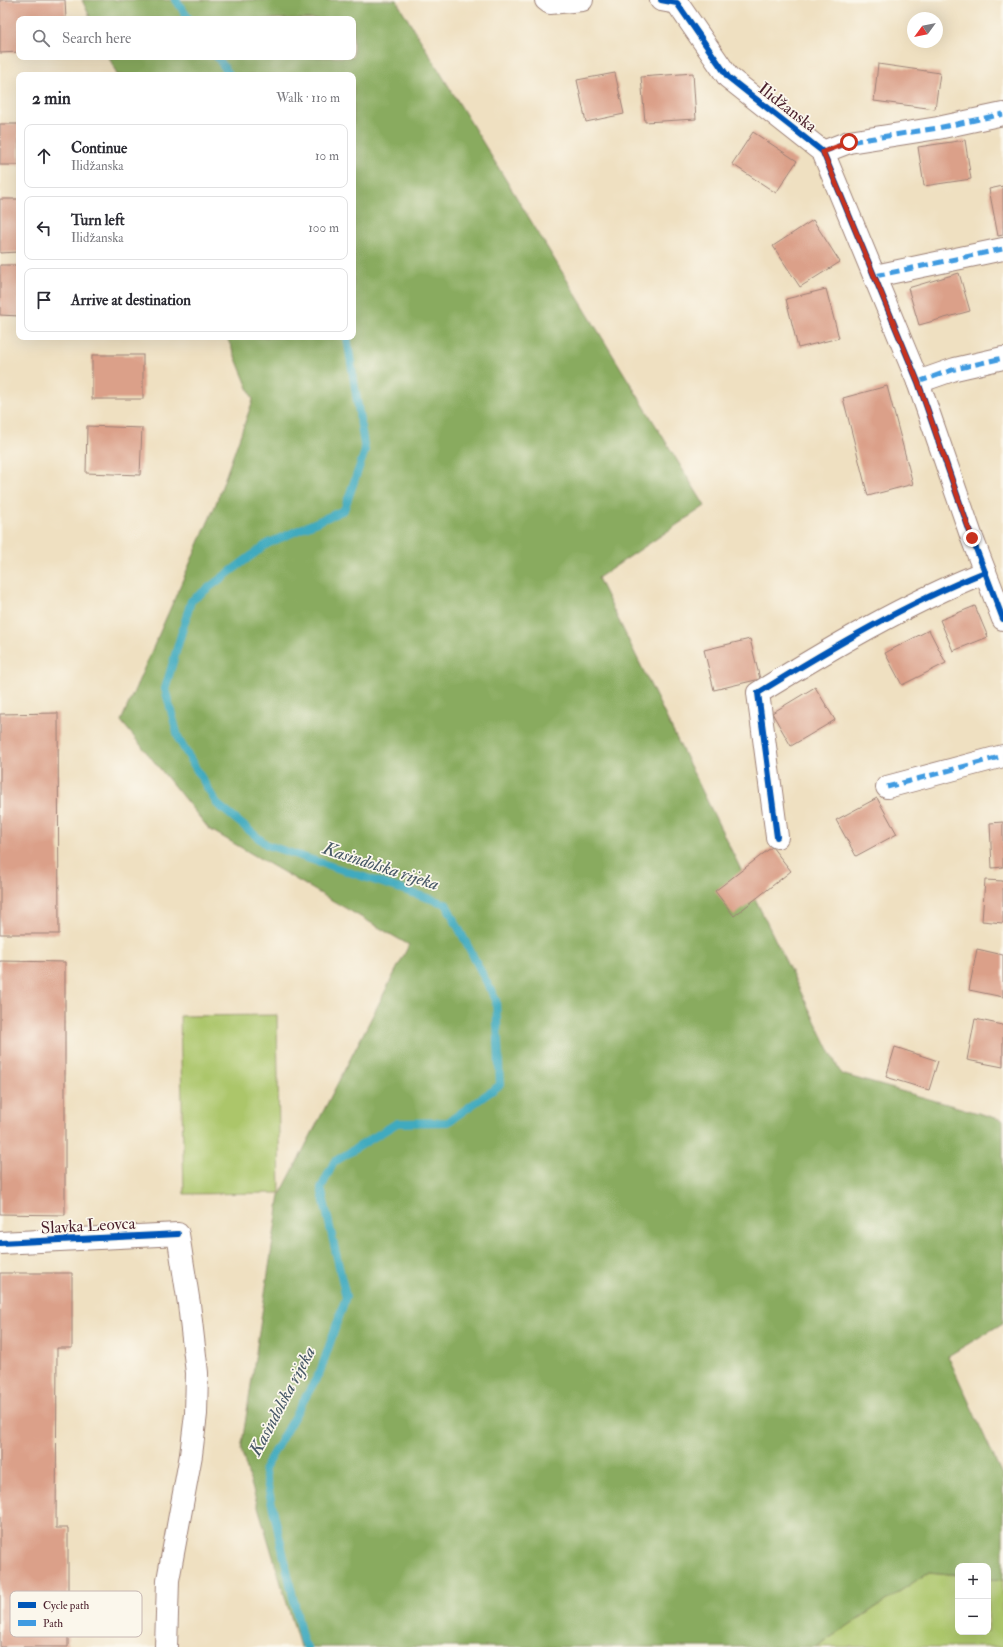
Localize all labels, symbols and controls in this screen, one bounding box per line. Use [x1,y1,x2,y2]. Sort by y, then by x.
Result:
north arrow [907,12,943,48]
search box [16,16,356,60]
icon: search [30,27,52,49]
text: Search here [62,29,131,48]
street label: Ilidžanska [754,78,822,137]
text: 2 min [32,88,71,109]
text: Walk · 110 m [276,90,340,106]
route start [840,133,858,151]
text: Continue [71,139,127,158]
icon: ahead [33,145,55,167]
text: 10 m [315,148,339,164]
text: Ilidžanska [71,158,124,174]
text: Turn left [71,211,125,230]
icon: left [33,217,55,239]
text: 100 m [308,220,339,236]
text: Ilidžanska [71,230,124,246]
icon: arrive [33,289,55,311]
text: Arrive at destination [71,291,191,310]
route end [963,529,981,547]
water label: Kasindolska rijeka [319,837,442,896]
street label: Slavka Leovca [40,1212,137,1238]
water label: Kasindolska rijeka [244,1343,321,1461]
map controls [955,1563,991,1635]
button: + [955,1563,991,1599]
legend [10,1591,142,1637]
text: Cycle path [43,1599,89,1613]
button: − [955,1599,991,1635]
text: Path [43,1617,63,1630]

